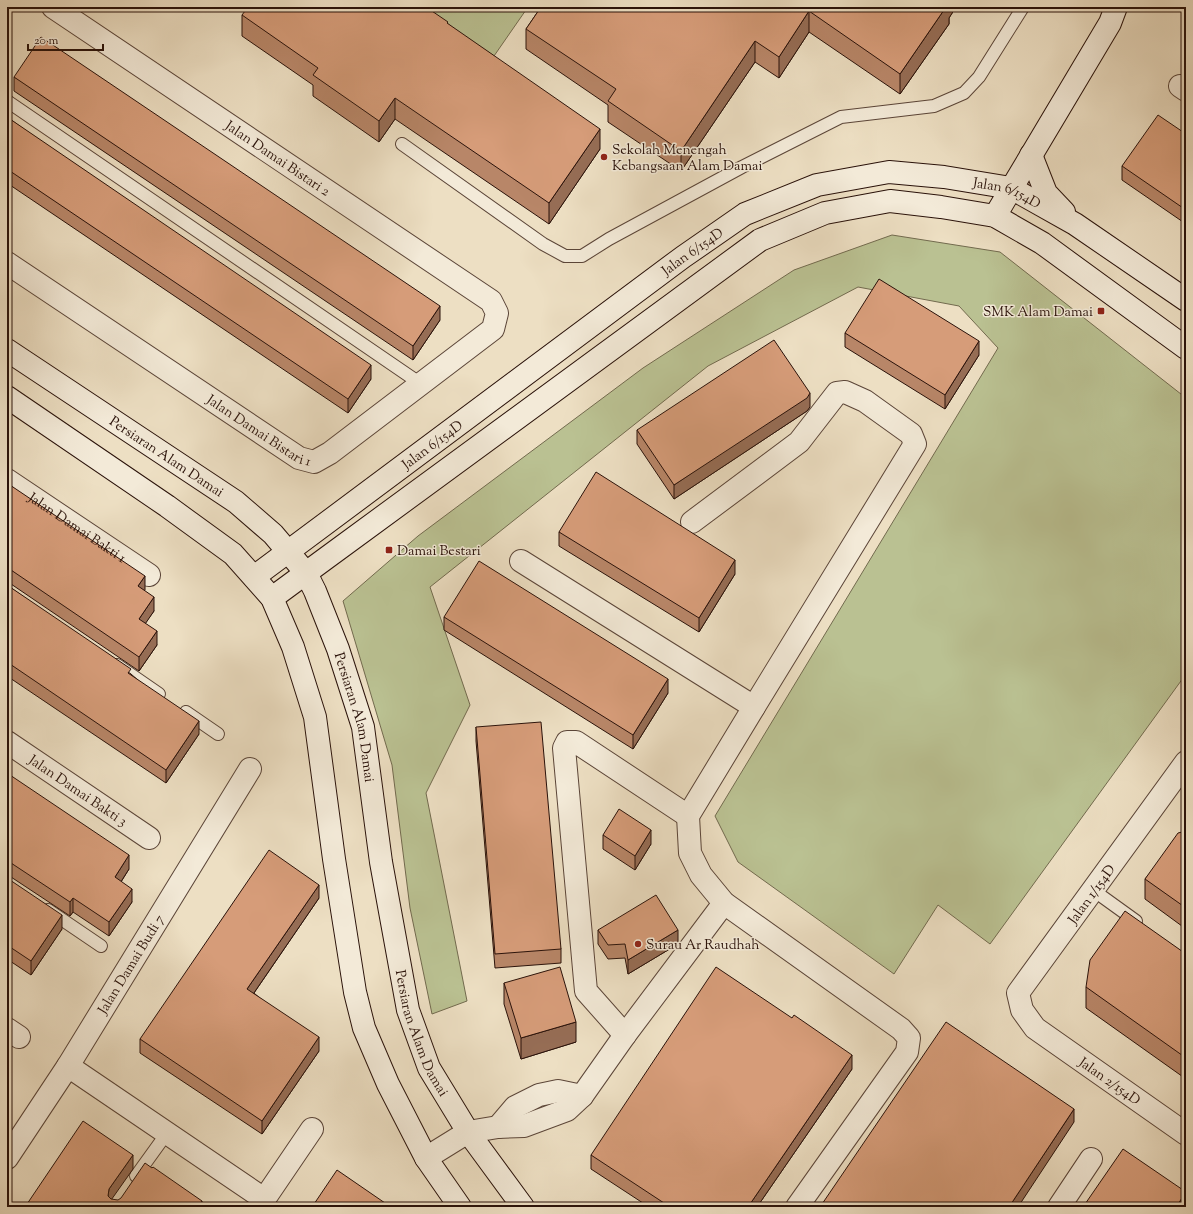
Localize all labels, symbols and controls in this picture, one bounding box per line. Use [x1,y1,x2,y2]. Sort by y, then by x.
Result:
scale bar [28,26,103,52]
text: 20 m [34,32,59,50]
street label: Jalan Damai Bistari 2 [220,116,334,203]
place label: Sekolah Menengah Kebangsaan Alam Damai [612,141,763,177]
marker: Sekolah Menengah Kebangsaan Alam Damai [599,152,609,162]
street label: Jalan 6/154D [970,174,1044,215]
street label: Jalan 6/154D [657,224,728,282]
place label: SMK Alam Damai [983,303,1093,323]
marker: SMK Alam Damai [1096,306,1106,316]
street label: Jalan Damai Bistari 1 [201,390,313,473]
street label: Persiaran Alam Damai [105,413,227,503]
street label: Jalan 6/154D [398,416,468,476]
street label: Jalan Damai Bakti 1 [23,488,130,569]
place label: Damai Bestari [397,542,481,562]
marker: Damai Bestari [384,545,394,555]
street label: Persiaran Alam Damai [328,650,378,784]
street label: Jalan Damai Bakti 3 [23,751,131,832]
street label: Jalan 1/154D [1064,861,1121,930]
street label: Jalan Damai Budi 7 [93,911,170,1020]
place label: Surau Ar Raudhah [646,936,759,956]
marker: Surau Ar Raudhah [633,939,643,949]
street label: Persiaran Alam Damai [389,968,452,1101]
street label: Jalan 2/154D [1073,1053,1144,1111]

